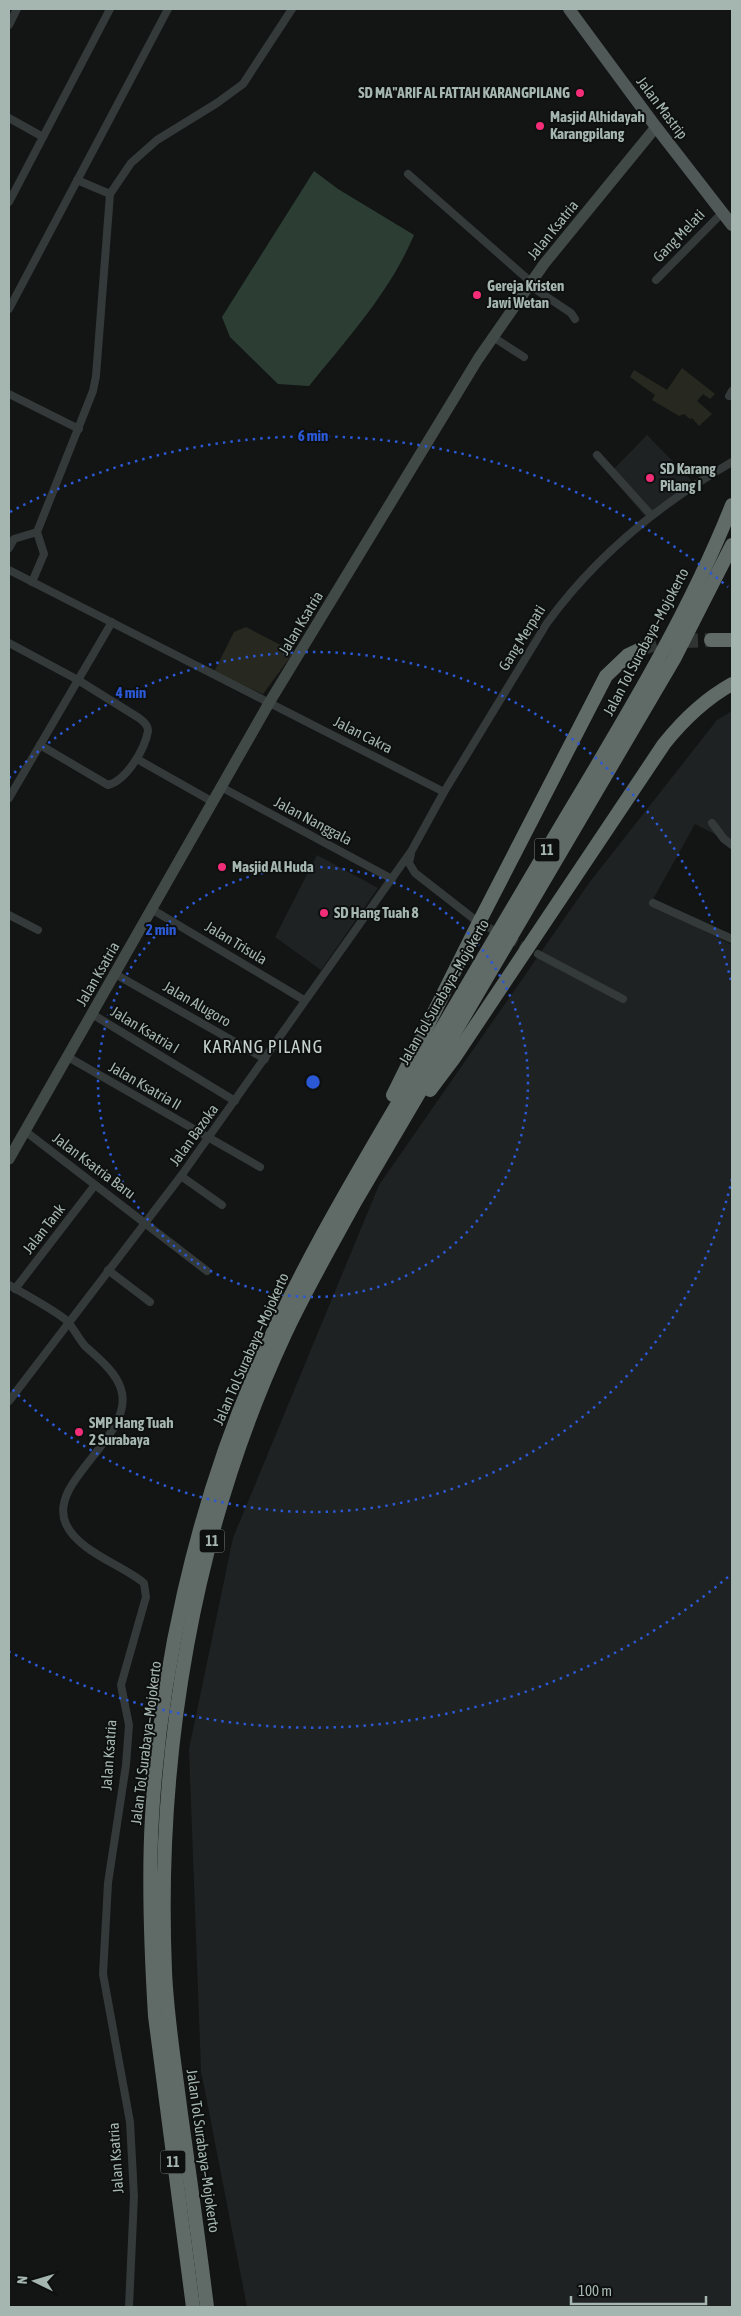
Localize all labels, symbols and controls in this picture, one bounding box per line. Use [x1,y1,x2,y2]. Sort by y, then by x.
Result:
street label: Jalan Mastrip [633,73,691,142]
place label: SD MA"ARIF AL FATTAH KARANGPILANG [358,84,570,101]
marker: SD MA"ARIF AL FATTAH KARANGPILANG [574,87,586,99]
place label: Masjid Alhidayah Karangpilang [550,108,645,142]
marker: Masjid Alhidayah Karangpilang [534,120,546,132]
street label: Jalan Ksatria [524,197,582,263]
street label: Gang Melati [649,206,708,265]
place label: Gereja Kristen Jawi Wetan [486,277,564,311]
marker: Gereja Kristen Jawi Wetan [471,289,483,301]
text: 6 min [298,427,328,444]
place label: SD Karang Pilang I [660,460,716,494]
marker: SD Karang Pilang I [644,472,656,484]
street label: Jalan Tol Surabaya–Mojokerto [599,565,692,718]
street label: Jalan Ksatria [275,588,326,657]
street label: Gang Merpati [495,602,548,674]
text: 4 min [115,684,146,701]
street label: Jalan Cakra [331,713,395,757]
street label: Jalan Nanggala [272,793,355,848]
road number: 11 [534,838,560,862]
place label: Masjid Al Huda [232,858,314,875]
marker: Masjid Al Huda [216,861,228,873]
place label: SD Hang Tuah 8 [334,904,419,921]
marker: SD Hang Tuah 8 [318,907,330,919]
street label: Jalan Tol Surabaya–Mojokerto [395,916,492,1067]
street label: Jalan Trisula [202,917,270,968]
text: 2 min [146,921,176,938]
street label: Jalan Ksatria [72,939,123,1009]
street label: Jalan Alugoro [160,977,234,1030]
street label: Jalan Ksatria I [108,1003,183,1057]
district label: KARANG PILANG [203,1036,323,1057]
street label: Jalan Ksatria II [106,1058,184,1113]
centre of rings [304,1073,322,1091]
street label: Jalan Bazoka [166,1101,222,1169]
street label: Jalan Ksatria Baru [50,1129,139,1202]
street label: Jalan Tank [19,1200,69,1257]
street label: Jalan Tol Surabaya–Mojokerto [209,1270,292,1428]
place label: SMP Hang Tuah 2 Surabaya [89,1414,174,1448]
marker: SMP Hang Tuah 2 Surabaya [73,1426,85,1438]
road number: 11 [200,1530,224,1552]
street label: Jalan Tol Surabaya–Mojokerto [127,1660,164,1826]
street label: Jalan Ksatria [98,1719,119,1791]
street label: Jalan Tol Surabaya–Mojokerto [184,2068,223,2234]
street label: Jalan Ksatria [105,2122,126,2194]
road number: 11 [160,2150,186,2174]
north arrow [10,2256,60,2306]
scale bar [571,2274,706,2306]
text: N [14,2275,30,2285]
text: 100 m [578,2282,612,2299]

